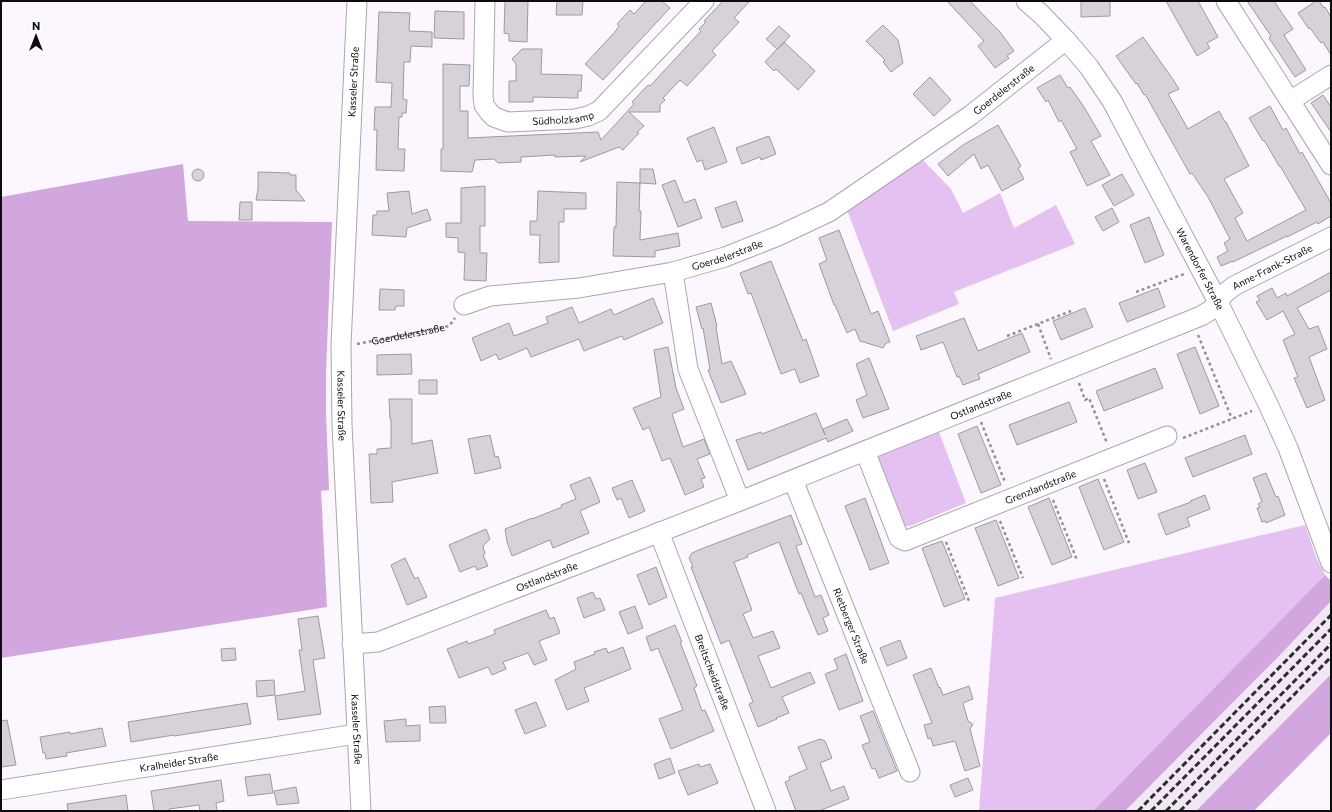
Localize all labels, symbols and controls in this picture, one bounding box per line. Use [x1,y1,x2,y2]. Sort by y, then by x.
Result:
north arrow [16,16,56,56]
text: N [32,19,40,32]
street label: Kasseler Straße [345,47,361,117]
street label: Goerdelerstraße [971,62,1036,117]
street label: Südholzkamp [532,108,596,127]
street label: Warendorfer Straße [1174,226,1227,312]
street label: Goerdelerstraße [690,237,764,272]
street label: Anne-Frank-Straße [1230,242,1314,292]
street label: Goerdelerstraße [370,321,446,347]
street label: Kasseler Straße [335,370,349,441]
street label: Ostlandstraße [948,387,1013,422]
street label: Grenzlandstraße [1003,467,1078,506]
street label: Ostlandstraße [514,559,579,594]
street label: Rietberger Straße [831,586,872,665]
street label: Breitscheidstraße [693,632,733,712]
street label: Kasseler Straße [349,694,365,765]
street label: Kralheider Straße [139,750,219,774]

